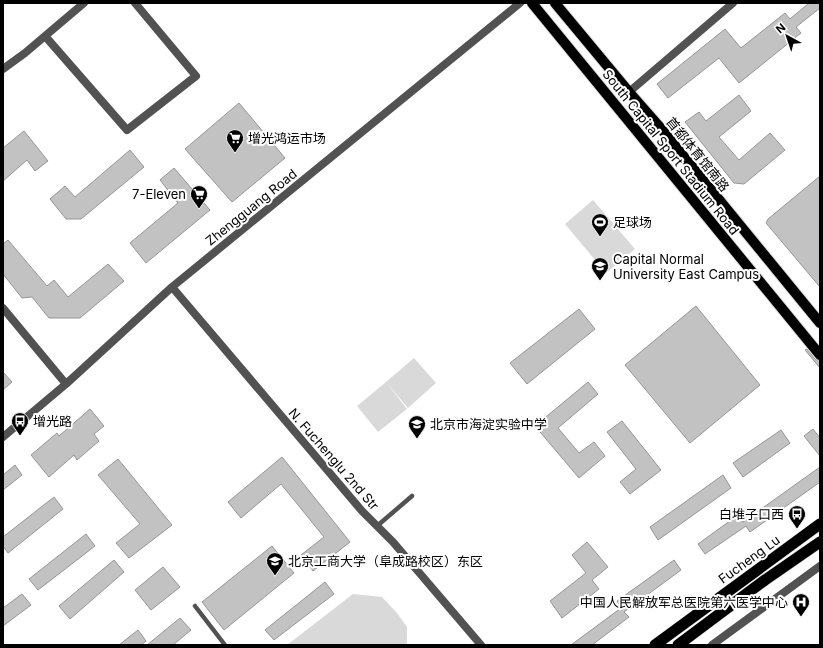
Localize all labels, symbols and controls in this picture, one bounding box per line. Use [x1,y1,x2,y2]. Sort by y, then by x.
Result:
north arrow [767,16,807,56]
text: N [773,20,788,36]
street label: South Capital Sport Stadium Road [599,66,743,238]
street label: 首都体育馆南路 [663,114,733,194]
supermarket icon: 增光鸿运市场 [225,128,245,153]
place label: 增光鸿运市场 [248,130,326,146]
street label: Zhengguang Road [202,165,300,249]
supermarket icon: 7-Eleven [189,184,209,209]
place label: 7-Eleven [132,186,186,202]
sports icon: 足球场 [590,212,610,237]
place label: 足球场 [613,214,652,230]
place label: Capital Normal University East Campus [613,251,759,282]
school or university icon: Capital Normal University East Campus [590,256,610,281]
street label: N. Fuchenglu 2nd Str [285,405,383,513]
bus stop icon: 增光路 [10,411,30,436]
place label: 增光路 [33,413,72,429]
school or university icon: 北京市海淀实验中学 [407,414,427,439]
place label: 北京市海淀实验中学 [430,416,547,432]
bus stop icon: 白堆子口西 [787,504,807,529]
place label: 白堆子口西 [719,506,784,522]
street label: Fucheng Lu [715,531,783,587]
school or university icon: 北京工商大学（阜成路校区）东区 [265,551,285,576]
place label: 北京工商大学（阜成路校区）东区 [288,553,483,569]
hospital icon: 中国人民解放军总医院第六医学中心 [791,592,811,617]
place label: 中国人民解放军总医院第六医学中心 [580,594,788,610]

